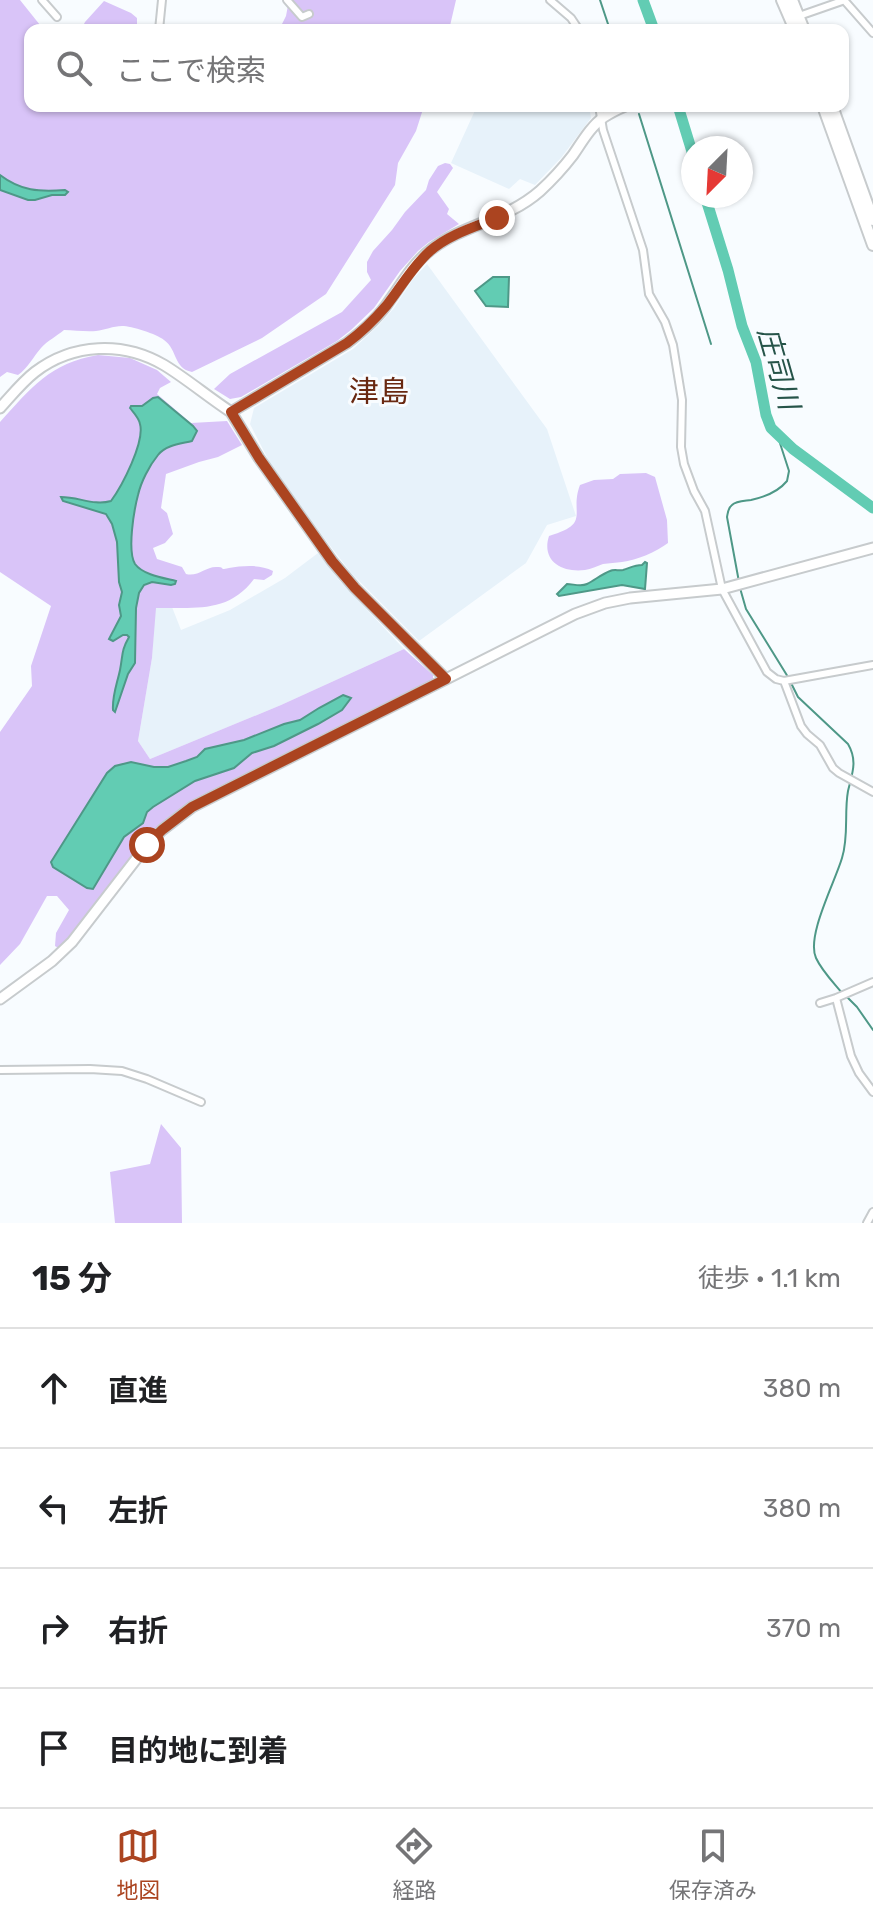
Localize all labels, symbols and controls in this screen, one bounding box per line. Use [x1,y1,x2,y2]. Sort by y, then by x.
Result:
search box [24,24,849,112]
icon: search [52,46,96,90]
text: ここで検索 [116,53,266,89]
north arrow [681,136,753,208]
route end [479,200,515,236]
water label: 庄司川 [751,323,807,416]
district label: 津島 [349,374,409,410]
route start [129,827,165,863]
text: 15 分 [32,1258,112,1299]
text: 徒歩 · 1.1 km [698,1263,841,1294]
icon: ahead [32,1366,76,1410]
text: 直進 [108,1373,168,1409]
text: 380 m [763,1373,841,1404]
icon: left [32,1486,76,1530]
text: 左折 [108,1493,168,1529]
text: 380 m [763,1493,841,1524]
icon: right [32,1606,76,1650]
text: 右折 [108,1613,168,1649]
text: 370 m [766,1613,841,1644]
icon: arrive [32,1726,76,1770]
text: 目的地に到着 [108,1733,288,1769]
tab: 地図 [116,1824,160,1904]
tab: 経路 [392,1824,437,1904]
tab: 保存済み [669,1824,757,1904]

